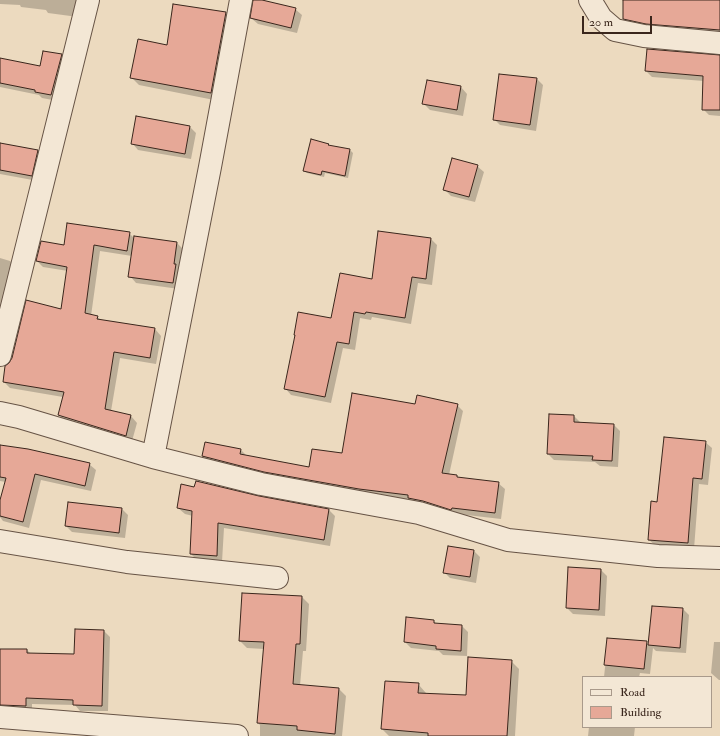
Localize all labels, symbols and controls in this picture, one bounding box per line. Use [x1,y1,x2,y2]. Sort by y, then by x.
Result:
scale bar [584,8,654,34]
text: 20 m [589,15,613,30]
legend [582,676,712,728]
text: Road [620,685,645,700]
text: Building [620,705,661,720]

